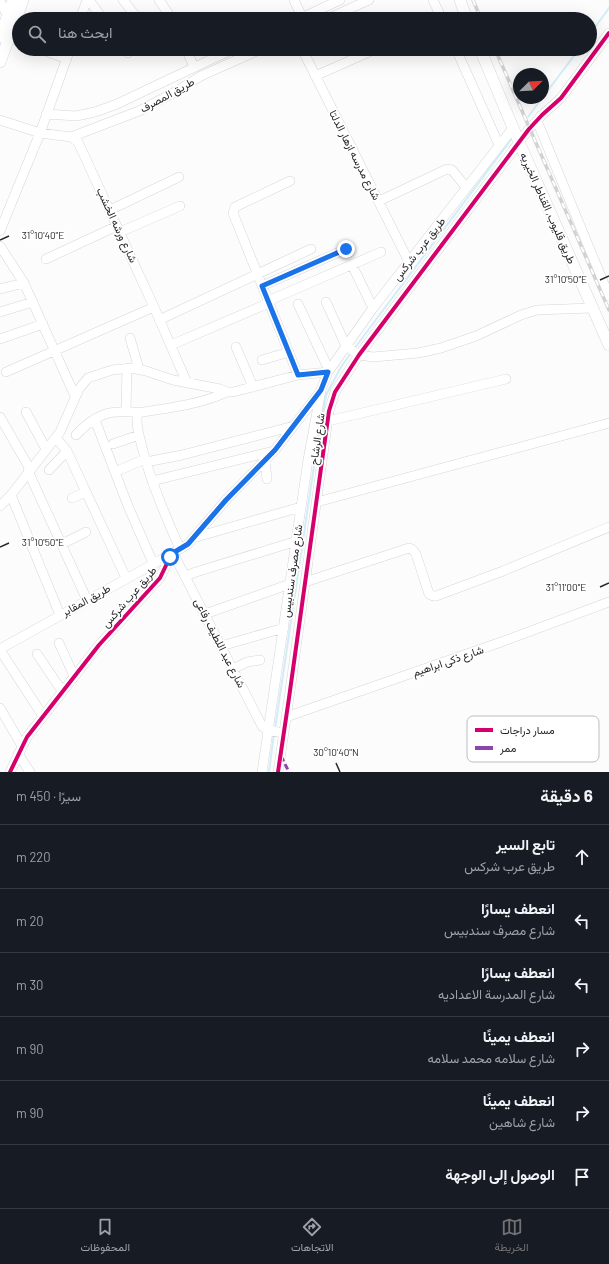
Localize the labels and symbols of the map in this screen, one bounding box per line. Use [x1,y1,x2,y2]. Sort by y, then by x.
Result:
north arrow [513,68,549,104]
street label: طريق المصرف [137,74,197,116]
street label: شارع مدرسه ازهار الدلتا [325,108,384,203]
street label: طريق قليوب, القناطر الخيريه [517,150,579,266]
street label: شارع ورشه الخشب [93,185,141,266]
street label: طريق عرب شركس [390,214,448,284]
text: 31°10'40"E [22,229,64,241]
route end [337,240,355,258]
text: 31°10'50"E [545,273,587,285]
street label: شارع الرشاح [306,412,329,466]
street label: شارع مصرف سندبيس [279,523,307,619]
text: 31°10'50"E [22,536,64,548]
route start [161,548,179,566]
street label: طريق عرب شركس [99,563,159,631]
street label: طريق المقابر [58,581,113,620]
text: 31°11'00"E [546,581,586,593]
street label: شارع عبد اللطيف رفاعى [190,596,249,691]
street label: شارع ذكى ابراهيم [411,642,486,681]
legend [467,716,599,762]
text: مسار دراجات [500,723,555,737]
text: ممر [499,741,517,755]
text: 30°10'40"N [313,746,359,758]

